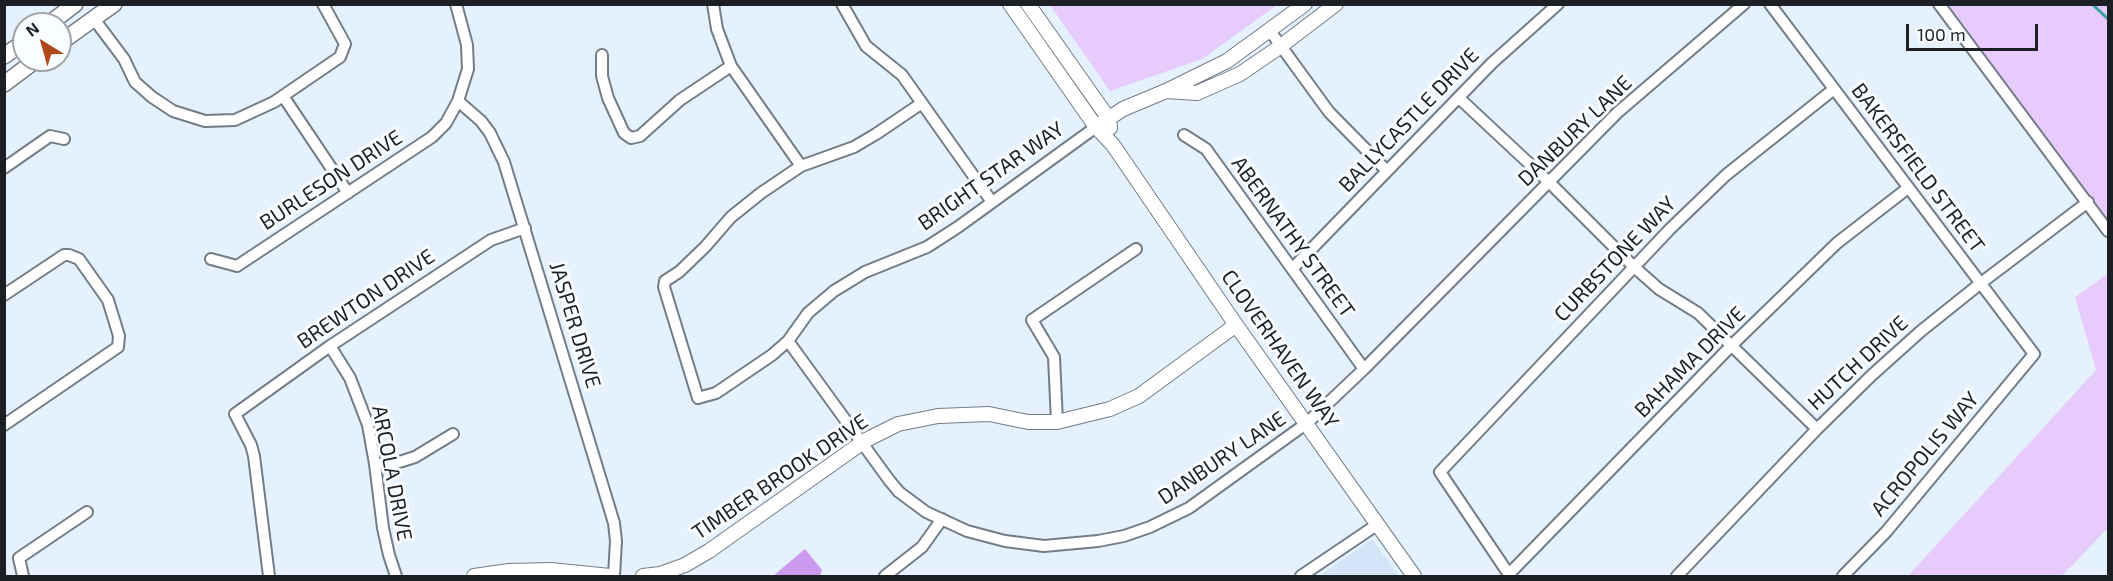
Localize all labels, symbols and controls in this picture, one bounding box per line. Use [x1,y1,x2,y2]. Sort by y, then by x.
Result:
north arrow [12,12,72,72]
scale bar [1909,12,2041,50]
text: N [22,18,42,40]
text: 100 m [1917,23,1966,45]
street label: BALLYCASTLE DRIVE [1334,43,1484,197]
street label: DANBURY LANE [1513,70,1637,192]
street label: BAKERSFIELD STREET [1846,78,1990,258]
street label: BRIGHT STAR WAY [913,116,1069,236]
street label: BURLESON DRIVE [255,125,407,235]
street label: ABERNATHY STREET [1226,152,1360,322]
street label: CURBSTONE WAY [1549,191,1681,327]
street label: BREWTON DRIVE [293,244,439,354]
street label: JASPER DRIVE [544,259,606,391]
street label: CLOVERHAVEN WAY [1216,265,1344,433]
street label: BAHAMA DRIVE [1629,301,1751,423]
street label: HUTCH DRIVE [1803,310,1913,416]
street label: ACROPOLIS WAY [1866,387,1984,521]
street label: ARCOLA DRIVE [367,403,417,543]
street label: DANBURY LANE [1153,406,1291,510]
street label: TIMBER BROOK DRIVE [687,409,873,545]

